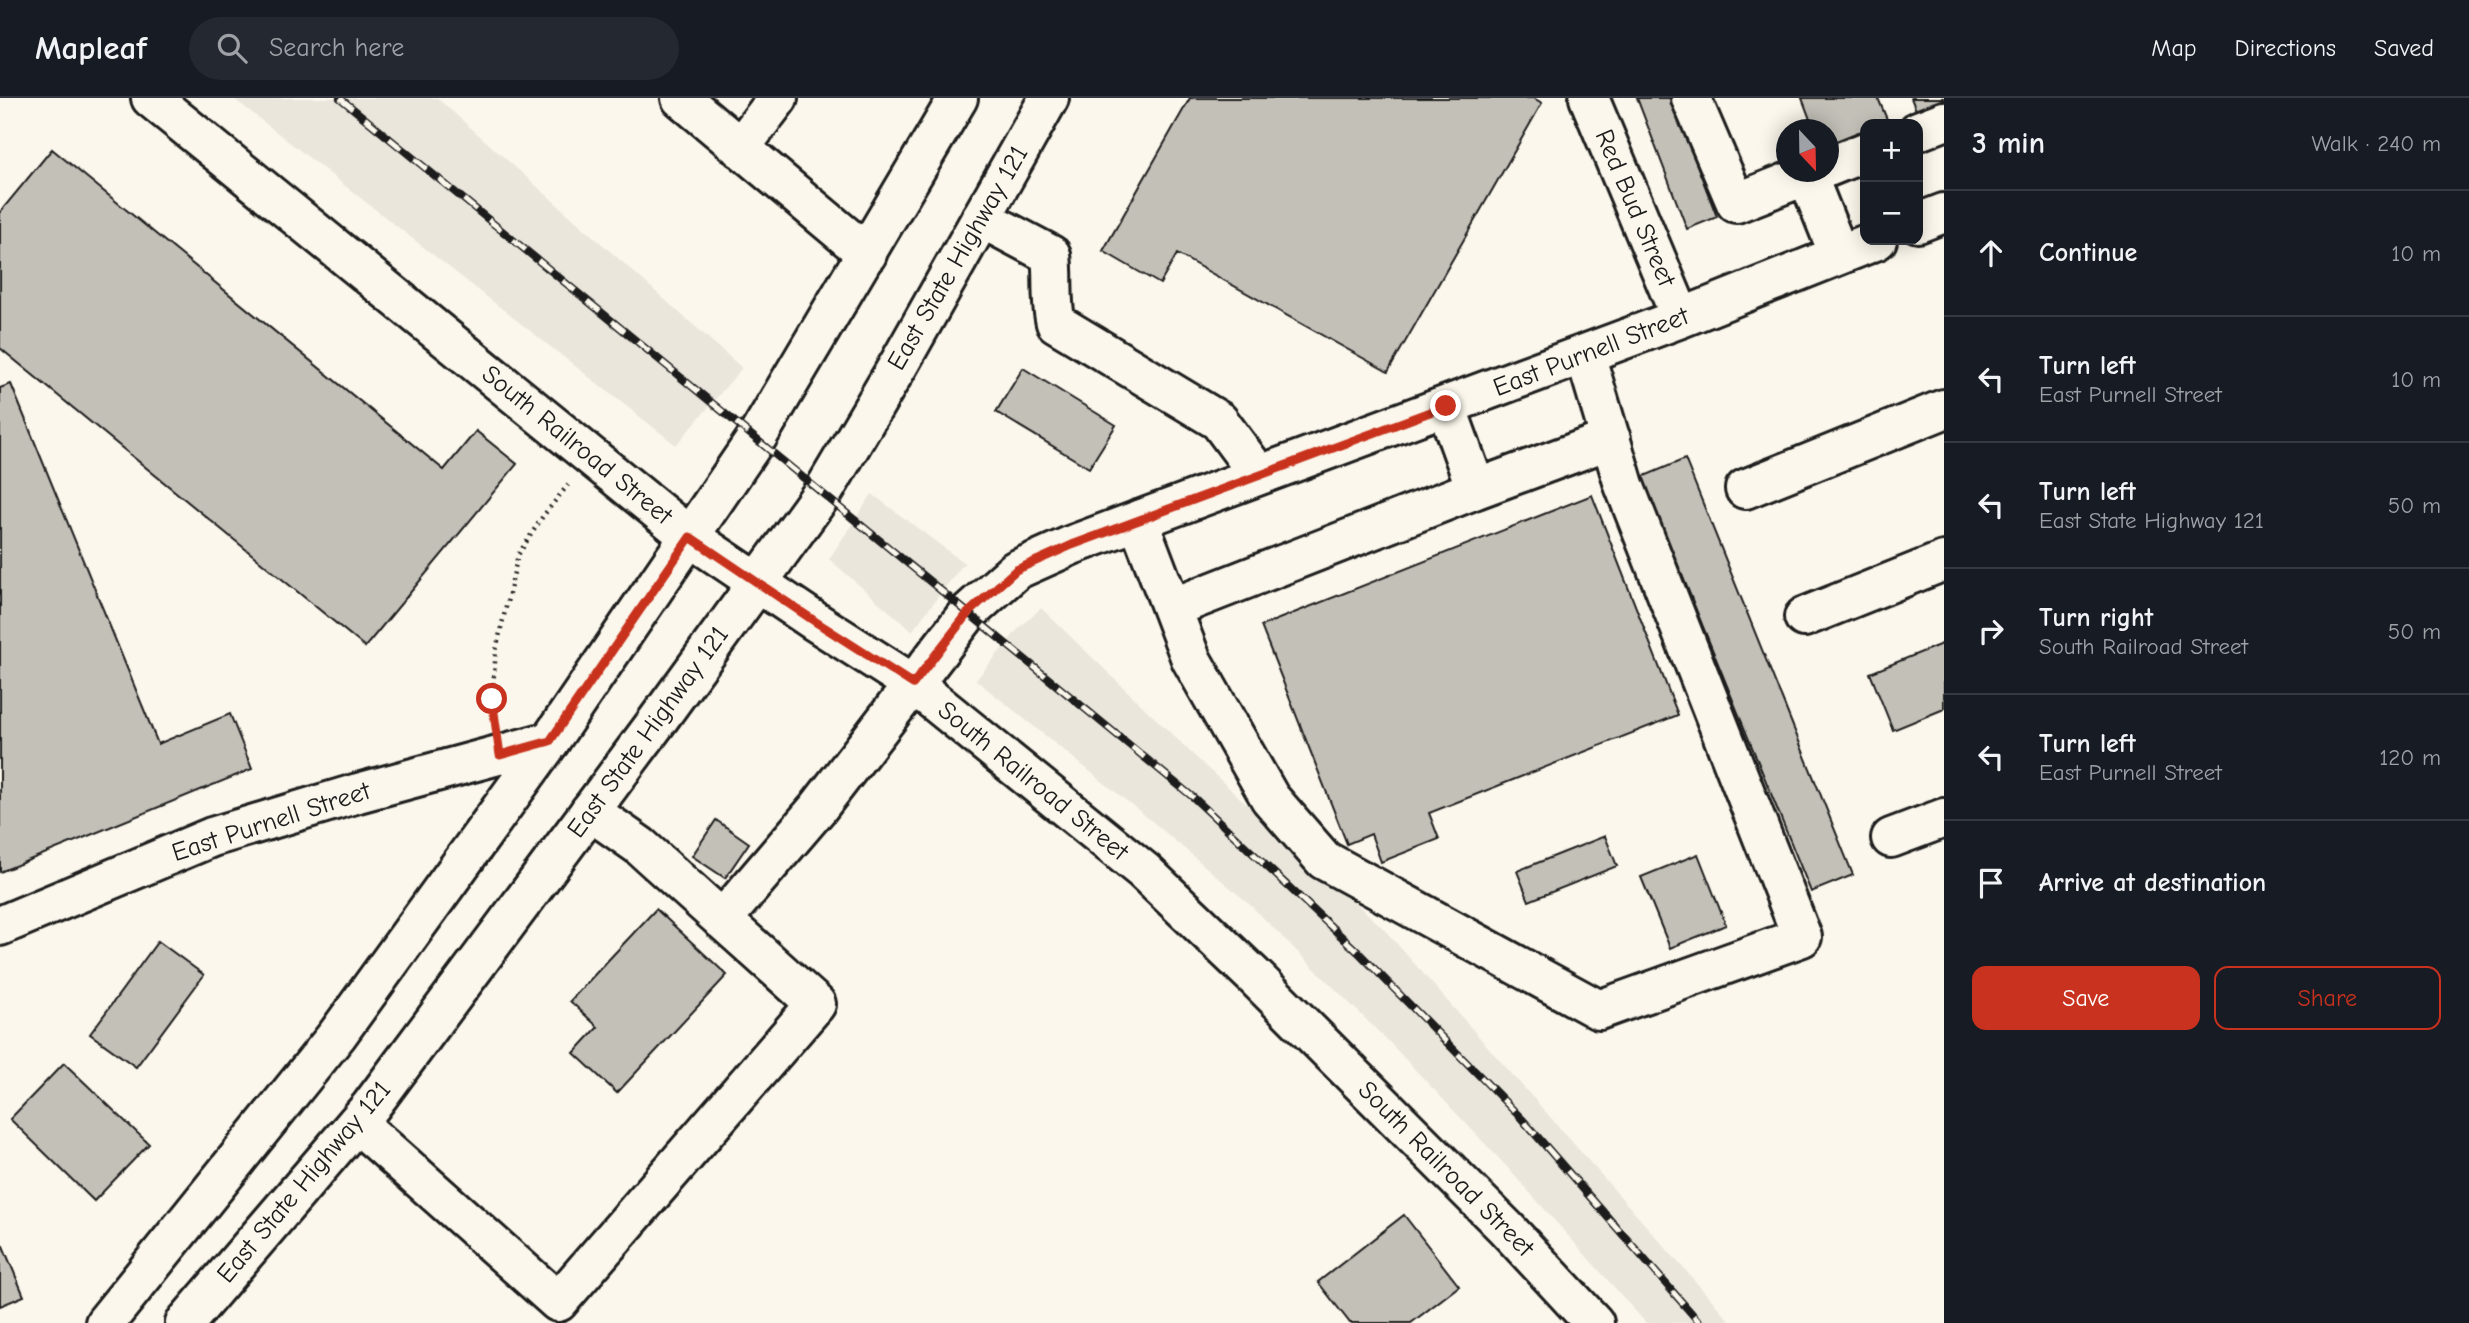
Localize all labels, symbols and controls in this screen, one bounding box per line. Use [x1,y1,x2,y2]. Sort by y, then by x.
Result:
search box [189,17,679,80]
text: Mapleaf [35,29,147,67]
icon: search [213,29,251,67]
text: Search here [269,33,404,63]
text: Map [2151,34,2197,62]
text: Directions [2235,34,2336,62]
text: Saved [2374,34,2434,62]
north arrow [1776,119,1839,182]
map controls [1860,119,1923,245]
button: + [1860,119,1923,182]
street label: Red Bud Street [1588,125,1682,292]
text: 3 min [1972,126,2045,161]
text: Walk · 240 m [2311,130,2441,157]
street label: East State Highway 121 [881,140,1035,376]
button: − [1860,182,1923,245]
icon: ahead [1972,234,2010,272]
text: Continue [2039,238,2137,268]
text: 10 m [2391,240,2441,267]
street label: East Purnell Street [1489,300,1694,403]
text: Turn left [2039,351,2136,381]
street label: South Railroad Street [476,359,679,532]
icon: left [1972,360,2010,398]
text: 10 m [2391,366,2441,393]
text: East Purnell Street [2039,381,2222,408]
route end [1430,390,1461,421]
text: Turn left [2039,477,2136,507]
icon: left [1972,486,2010,524]
text: 50 m [2388,492,2441,519]
text: East State Highway 121 [2039,507,2264,534]
text: Turn right [2039,603,2153,633]
icon: right [1972,612,2010,650]
text: 50 m [2388,618,2441,645]
street label: East State Highway 121 [561,620,735,844]
text: South Railroad Street [2039,633,2248,660]
route start [476,683,507,714]
street label: South Railroad Street [932,695,1135,868]
text: Turn left [2039,729,2136,759]
icon: left [1972,738,2010,776]
text: 120 m [2379,744,2441,771]
text: East Purnell Street [2039,759,2222,786]
street label: East Purnell Street [168,775,375,868]
icon: arrive [1972,864,2010,902]
text: Arrive at destination [2039,868,2266,898]
button: Save [1972,966,2200,1030]
button: Share [2214,966,2441,1030]
street label: East State Highway 121 [211,1075,397,1289]
street label: South Railroad Street [1352,1075,1541,1264]

